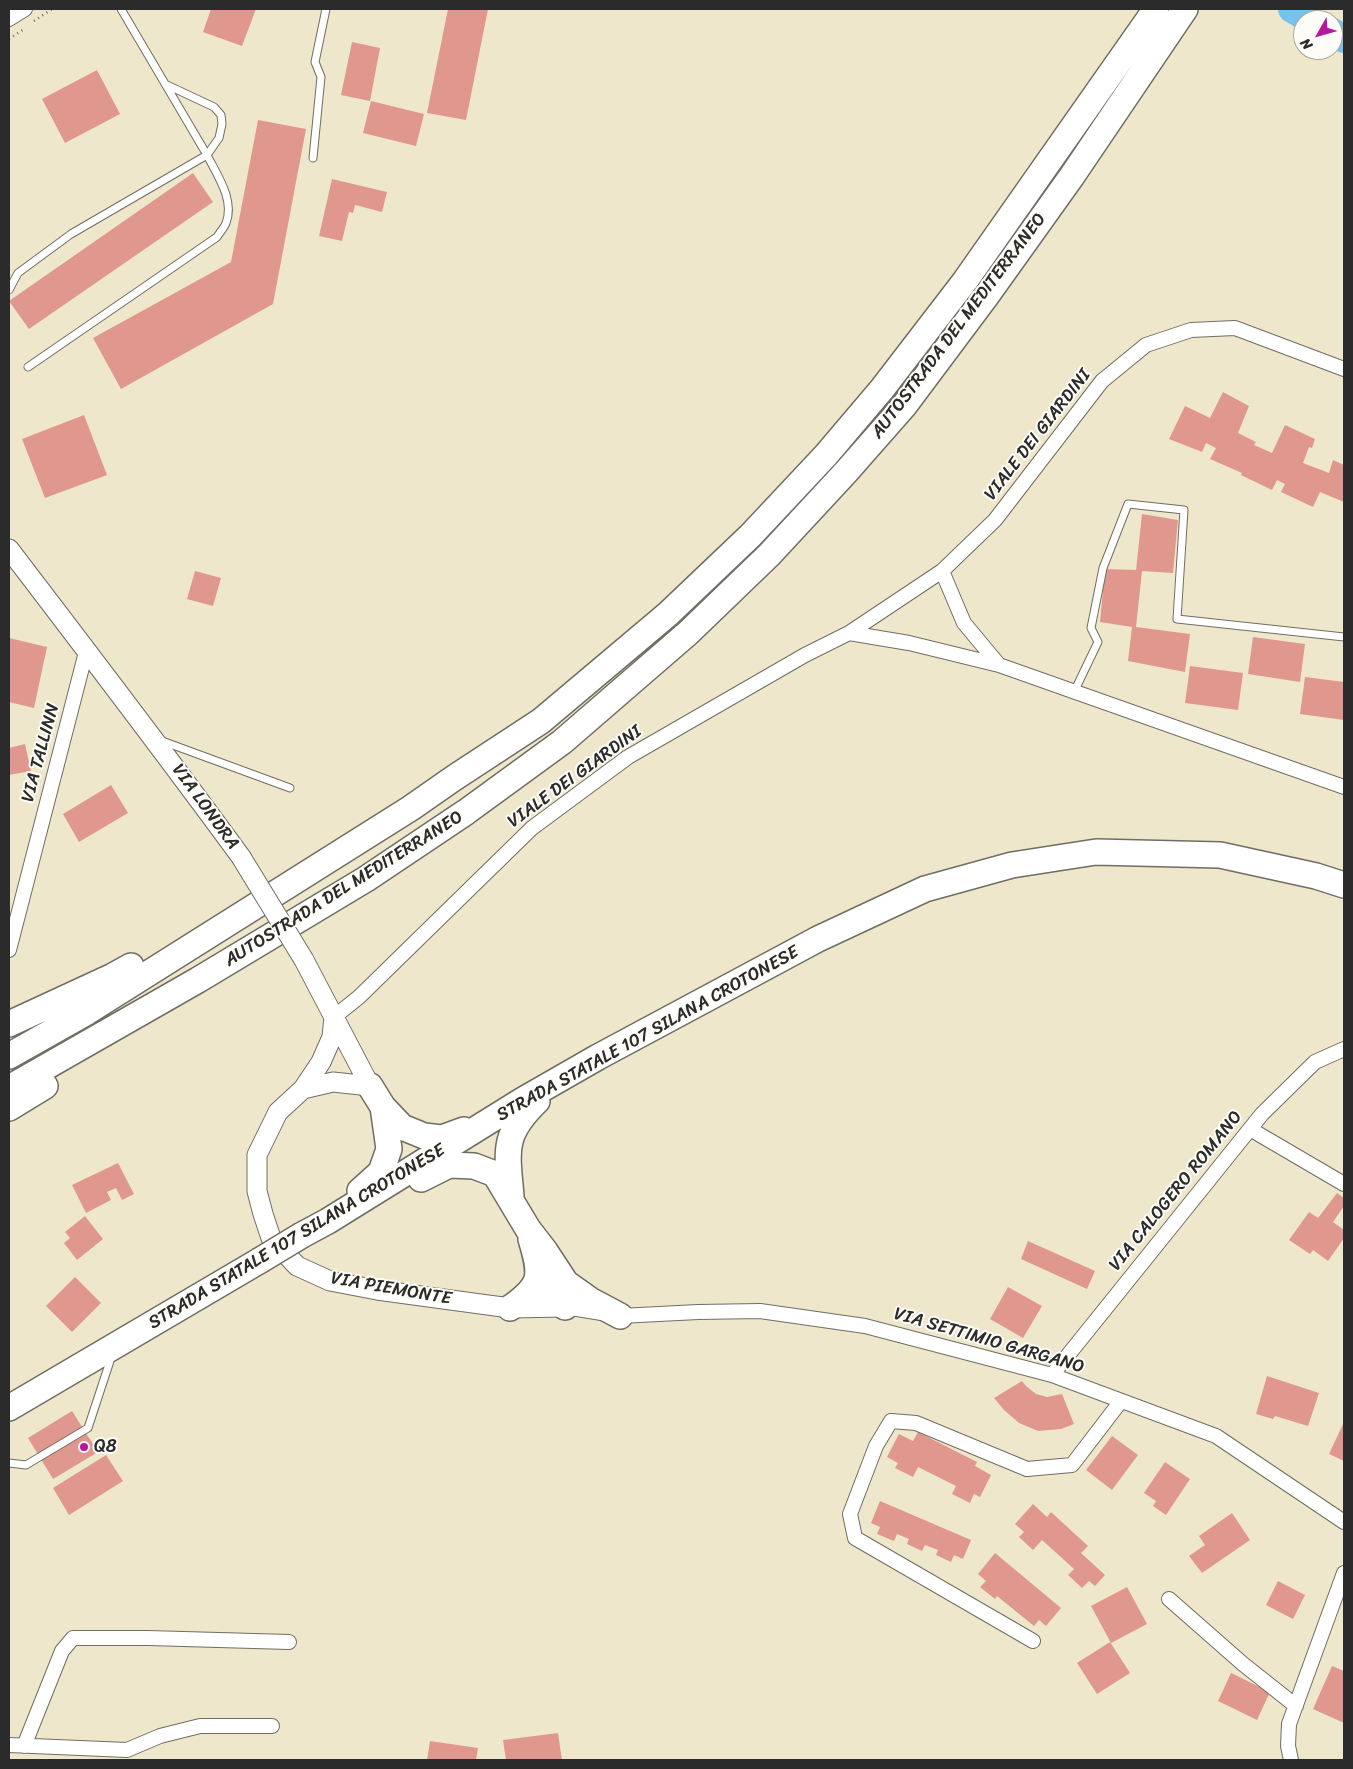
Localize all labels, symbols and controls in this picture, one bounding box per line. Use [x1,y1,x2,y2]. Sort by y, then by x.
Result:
north arrow [1293,10,1343,60]
text: N [1294,32,1319,55]
street label: AUTOSTRADA DEL MEDITERRANEO [867,209,1051,443]
street label: VIALE DEI GIARDINI [980,365,1096,505]
street label: VIA TALLINN [17,701,65,805]
street label: VIALE DEI GIARDINI [504,721,646,833]
street label: VIA LONDRA [167,760,243,854]
street label: AUTOSTRADA DEL MEDITERRANEO [221,806,467,972]
street label: STRADA STATALE 107 SILANA CROTONESE [493,942,803,1126]
street label: VIA CALOGERO ROMANO [1105,1107,1247,1275]
street label: STRADA STATALE 107 SILANA CROTONESE [145,1140,449,1334]
street label: VIA PIEMONTE [329,1268,453,1310]
street label: VIA SETTIMIO GARGANO [891,1303,1087,1379]
place label: Q8 [94,1436,117,1458]
marker: Q8 [78,1441,90,1453]

